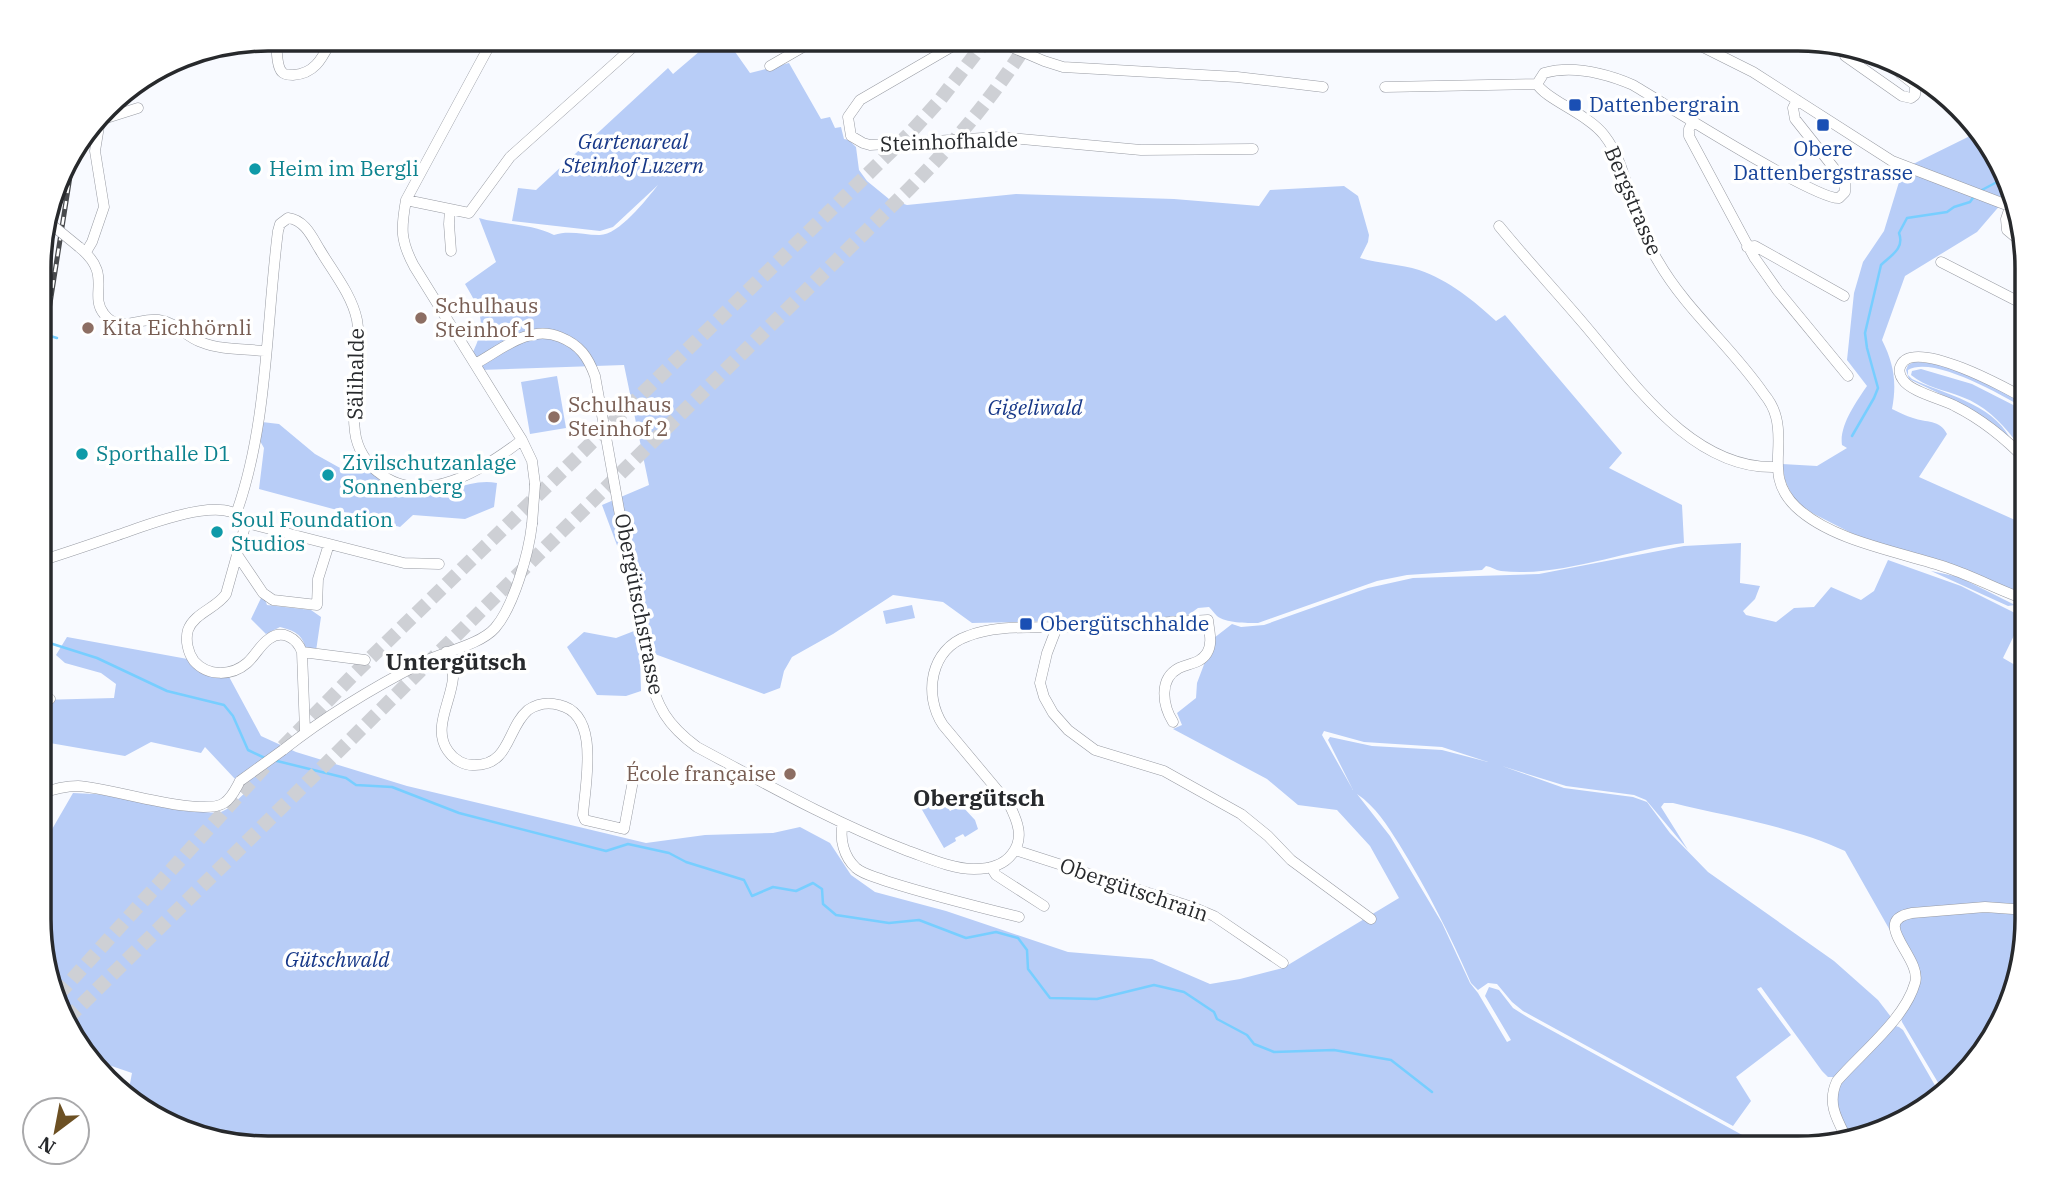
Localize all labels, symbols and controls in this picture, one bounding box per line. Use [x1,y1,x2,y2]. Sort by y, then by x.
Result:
place label: Dattenbergrain [1589,90,1740,118]
marker: Dattenbergrain [1567,97,1583,113]
marker: Obere Dattenbergstrasse [1815,117,1831,133]
street label: Steinhofhalde [880,125,1018,157]
park label: Gartenareal Steinhof Luzern [561,127,704,179]
place label: Obere Dattenbergstrasse [1733,134,1913,186]
street label: Bergstrasse [1598,142,1669,259]
place label: Heim im Bergli [269,154,419,182]
marker: Heim im Bergli [247,161,263,177]
place label: Schulhaus Steinhof 1 [435,291,538,343]
marker: Schulhaus Steinhof 1 [413,310,429,326]
place label: Kita Eichhörnli [102,313,252,341]
marker: Kita Eichhörnli [80,320,96,336]
street label: Sälihalde [340,328,370,420]
place label: Schulhaus Steinhof 2 [568,390,671,442]
park label: Gigeliwald [987,393,1083,421]
marker: Schulhaus Steinhof 2 [546,409,562,425]
place label: Sporthalle D1 [96,439,231,467]
marker: Sporthalle D1 [74,446,90,462]
place label: Zivilschutzanlage Sonnenberg [342,448,517,500]
marker: Zivilschutzanlage Sonnenberg [320,467,336,483]
place label: Soul Foundation Studios [231,505,393,557]
street label: Obergütschstrasse [609,511,671,697]
marker: Soul Foundation Studios [209,524,225,540]
place label: Obergütschhalde [1040,609,1209,637]
marker: Obergütschhalde [1018,616,1034,632]
district label: Untergütsch [385,646,527,676]
place label: École française [626,759,776,787]
marker: École française [782,766,798,782]
district label: Obergütsch [913,782,1045,812]
street label: Obergütschrain [1056,851,1212,928]
park label: Gütschwald [285,945,390,973]
north arrow [21,1096,91,1166]
text: N [34,1131,60,1160]

